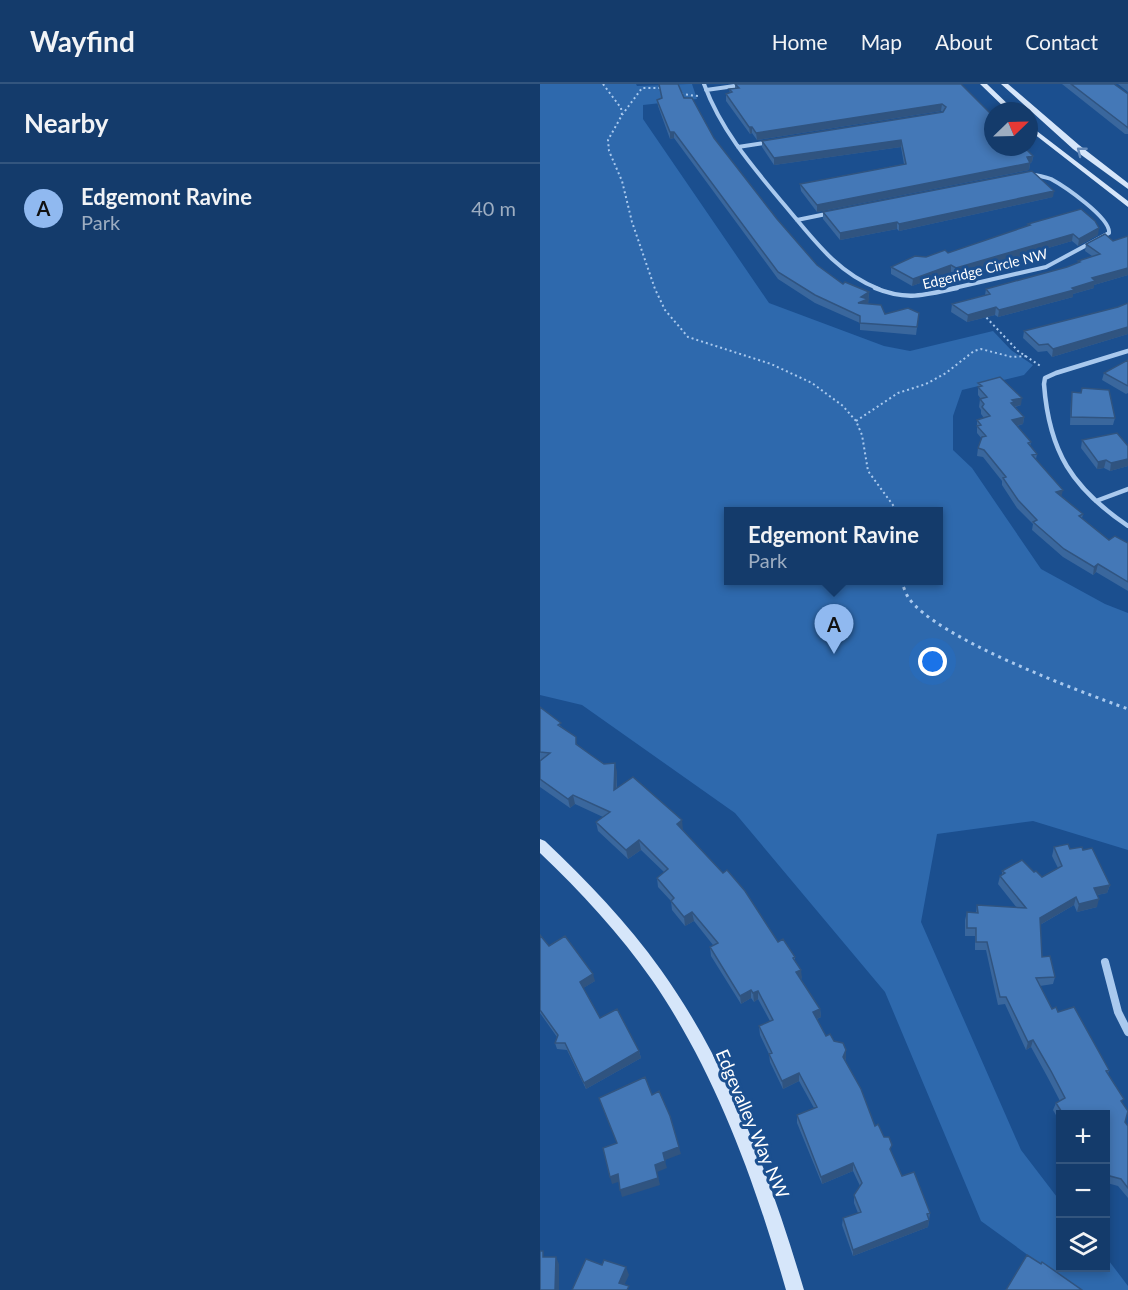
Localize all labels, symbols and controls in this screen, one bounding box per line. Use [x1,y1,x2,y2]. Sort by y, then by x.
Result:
text: Wayfind [30,24,135,58]
text: Home [772,29,828,54]
text: Map [861,29,902,54]
text: About [935,29,992,54]
text: Contact [1025,29,1098,54]
north arrow [984,102,1038,156]
text: Nearby [24,107,109,139]
one-way arrow [1077,148,1088,159]
text: Edgemont Ravine [81,183,252,210]
text: A [37,196,50,220]
text: 40 m [471,196,516,220]
text: Park [81,210,120,234]
street label: Edgeridge Circle NW [921,245,1050,292]
popup [724,507,943,585]
text: Edgemont Ravine [748,521,919,548]
text: Park [748,548,787,572]
pin: A [814,604,854,654]
your location [918,647,947,676]
street label: Edgevalley Way NW [712,1046,794,1202]
map controls [1056,1110,1110,1272]
button: + [1056,1110,1110,1164]
button: − [1056,1164,1110,1218]
button: layers [1056,1218,1110,1272]

